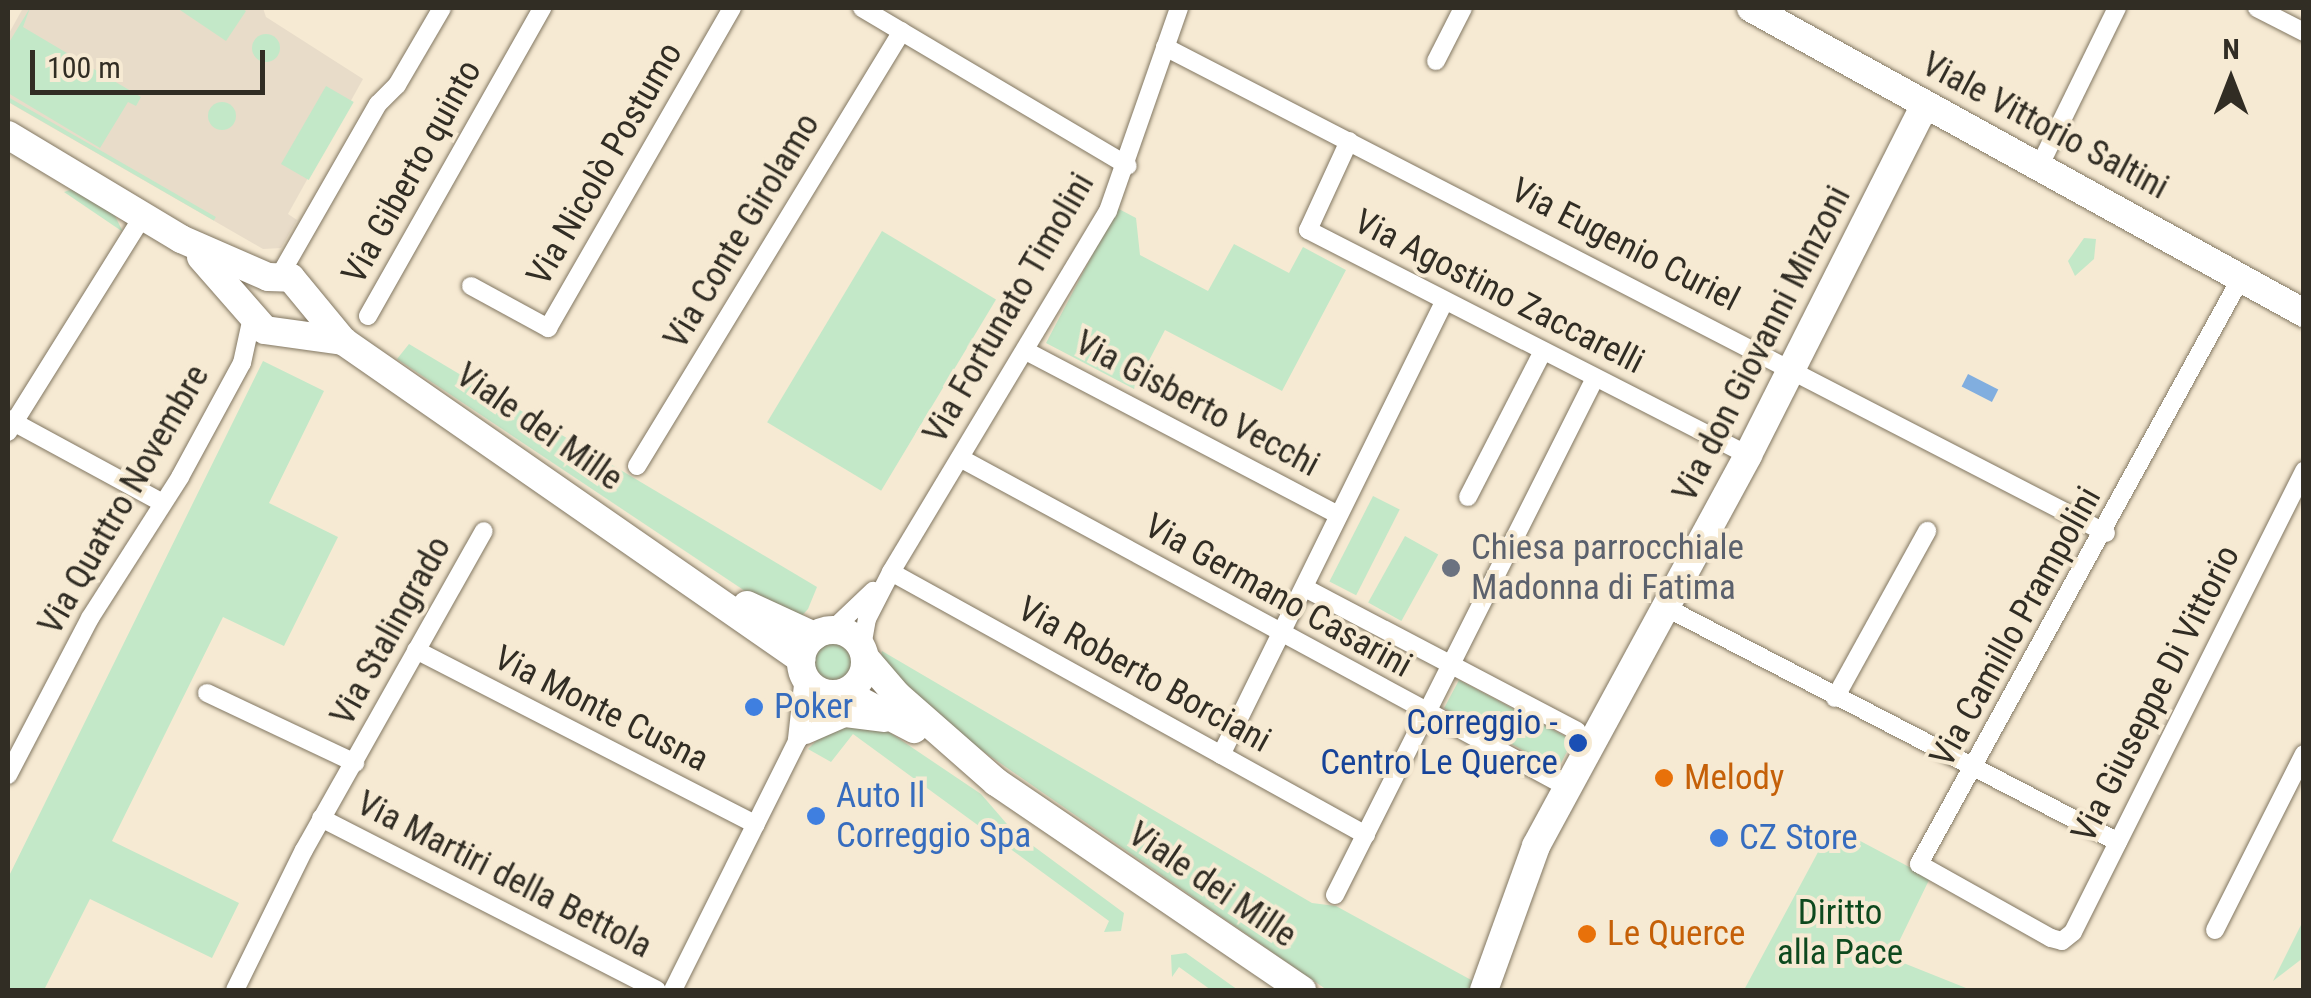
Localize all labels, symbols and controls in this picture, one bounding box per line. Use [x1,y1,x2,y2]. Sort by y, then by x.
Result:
scale bar [35,30,270,92]
north arrow [2181,30,2281,130]
text: N [2222,33,2240,66]
street label: Via Nicolò Postumo [518,35,692,293]
street label: Viale Vittorio Saltini [1915,43,2175,209]
text: 100 m [47,50,121,85]
street label: Via Giberto quinto [333,53,491,291]
street label: Via Conte Girolamo [655,106,829,356]
street label: Via Fortunato Timolini [914,165,1104,451]
street label: Via Eugenio Curiel [1504,169,1746,321]
street label: Via don Giovanni Minzoni [1664,179,1860,509]
street label: Via Agostino Zaccarelli [1347,201,1651,383]
street label: Via Gisberto Vecchi [1068,322,1326,486]
street label: Viale dei Mille [448,354,630,500]
street label: Via Quattro Novembre [30,358,218,642]
street label: Via Camillo Prampolini [1922,480,2110,774]
street label: Via Germano Casarini [1137,505,1419,687]
place label: Chiesa parrocchiale Madonna di Fatima [1471,527,1744,609]
street label: Via Stalingrado [322,529,460,733]
street label: Via Giuseppe Di Vittorio [2063,539,2249,849]
marker: Chiesa parrocchiale Madonna di Fatima [1440,557,1462,579]
street label: Via Roberto Borciani [1010,588,1278,762]
street label: Via Monte Cusna [487,637,715,781]
place label: Poker [774,686,853,728]
marker: Poker [743,696,765,718]
place label: Correggio - Centro Le Querce [1320,702,1558,784]
marker: Correggio - Centro Le Querce [1567,732,1589,754]
place label: Melody [1684,757,1784,799]
marker: Melody [1653,767,1675,789]
place label: Auto Il Correggio Spa [836,775,1031,857]
street label: Via Martiri della Bettola [350,782,658,968]
marker: Auto Il Correggio Spa [805,805,827,827]
street label: Viale dei Mille [1120,813,1304,957]
place label: CZ Store [1739,817,1858,859]
marker: CZ Store [1708,827,1730,849]
park label: Diritto alla Pace [1777,892,1903,974]
place label: Le Querce [1607,913,1745,955]
marker: Le Querce [1576,923,1598,945]

